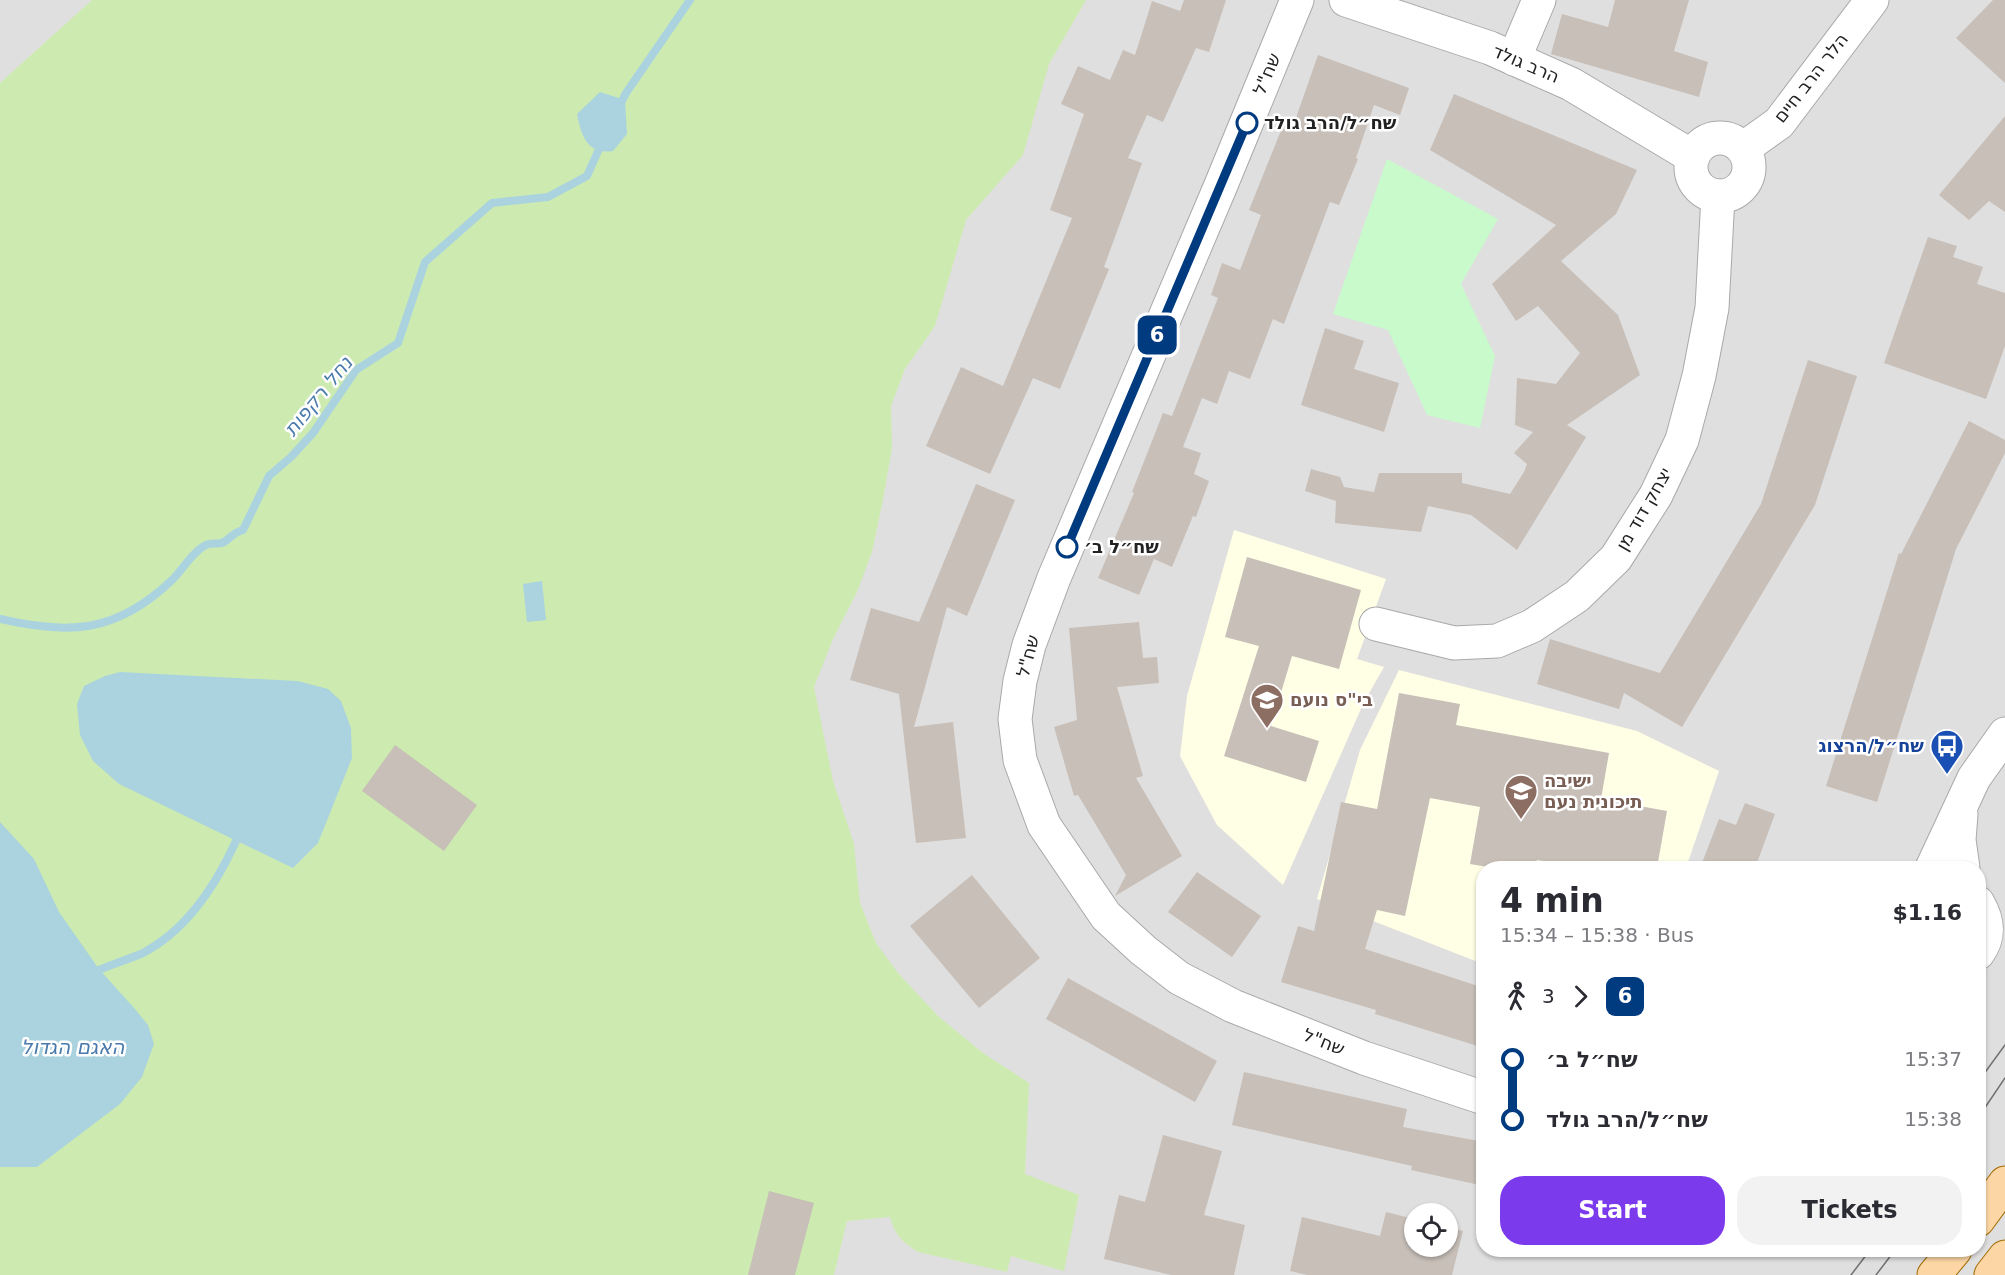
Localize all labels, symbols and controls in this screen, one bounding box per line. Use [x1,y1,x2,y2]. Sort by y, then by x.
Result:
street label: הלר הרב חיים [1769,29,1852,127]
street label: הרב גולד [1490,40,1563,87]
street label: שח"ל [1248,50,1285,98]
marker: שח״ל/הרב גולד [1236,112,1258,134]
place label: שח״ל/הרב גולד [1264,112,1397,133]
line badge: 6 [1138,316,1176,354]
text: 6 [1150,323,1164,347]
water label: נחל רקפות [279,351,357,441]
street label: יצחק דוד מן [1611,464,1676,554]
marker: שח״ל ב׳ [1056,536,1078,558]
place label: שח״ל ב׳ [1084,536,1159,557]
street label: שח"ל [1012,632,1043,679]
school or university icon: בי"ס נועם [1249,682,1285,729]
place label: בי"ס נועם [1290,689,1373,710]
bus stop icon: שח״ל/הרצוג [1929,728,1965,775]
place label: שח״ל/הרצוג [1819,735,1924,756]
place label: ישיבה תיכונית נעם [1544,770,1643,812]
school or university icon: ישיבה תיכונית נעם [1503,773,1539,820]
text: 4 min [1500,881,1604,920]
text: $1.16 [1892,900,1962,925]
text: 15:34 – 15:38 · Bus [1500,923,1694,947]
icon: walk [1500,980,1533,1013]
icon: forward [1564,980,1597,1013]
text: 3 [1542,984,1555,1008]
text: 6 [1618,984,1632,1008]
street label: שח"ל [1300,1024,1348,1059]
water label: האגם הגדול [21,1035,125,1059]
text: שח״ל ב׳ [1546,1047,1638,1072]
text: 15:37 [1904,1047,1962,1071]
text: שח״ל/הרב גולד [1546,1107,1708,1132]
text: 15:38 [1904,1107,1962,1131]
button: Start [1500,1176,1725,1245]
button: Tickets [1737,1176,1962,1245]
map controls [1404,1203,1458,1257]
button: locate [1404,1203,1458,1257]

